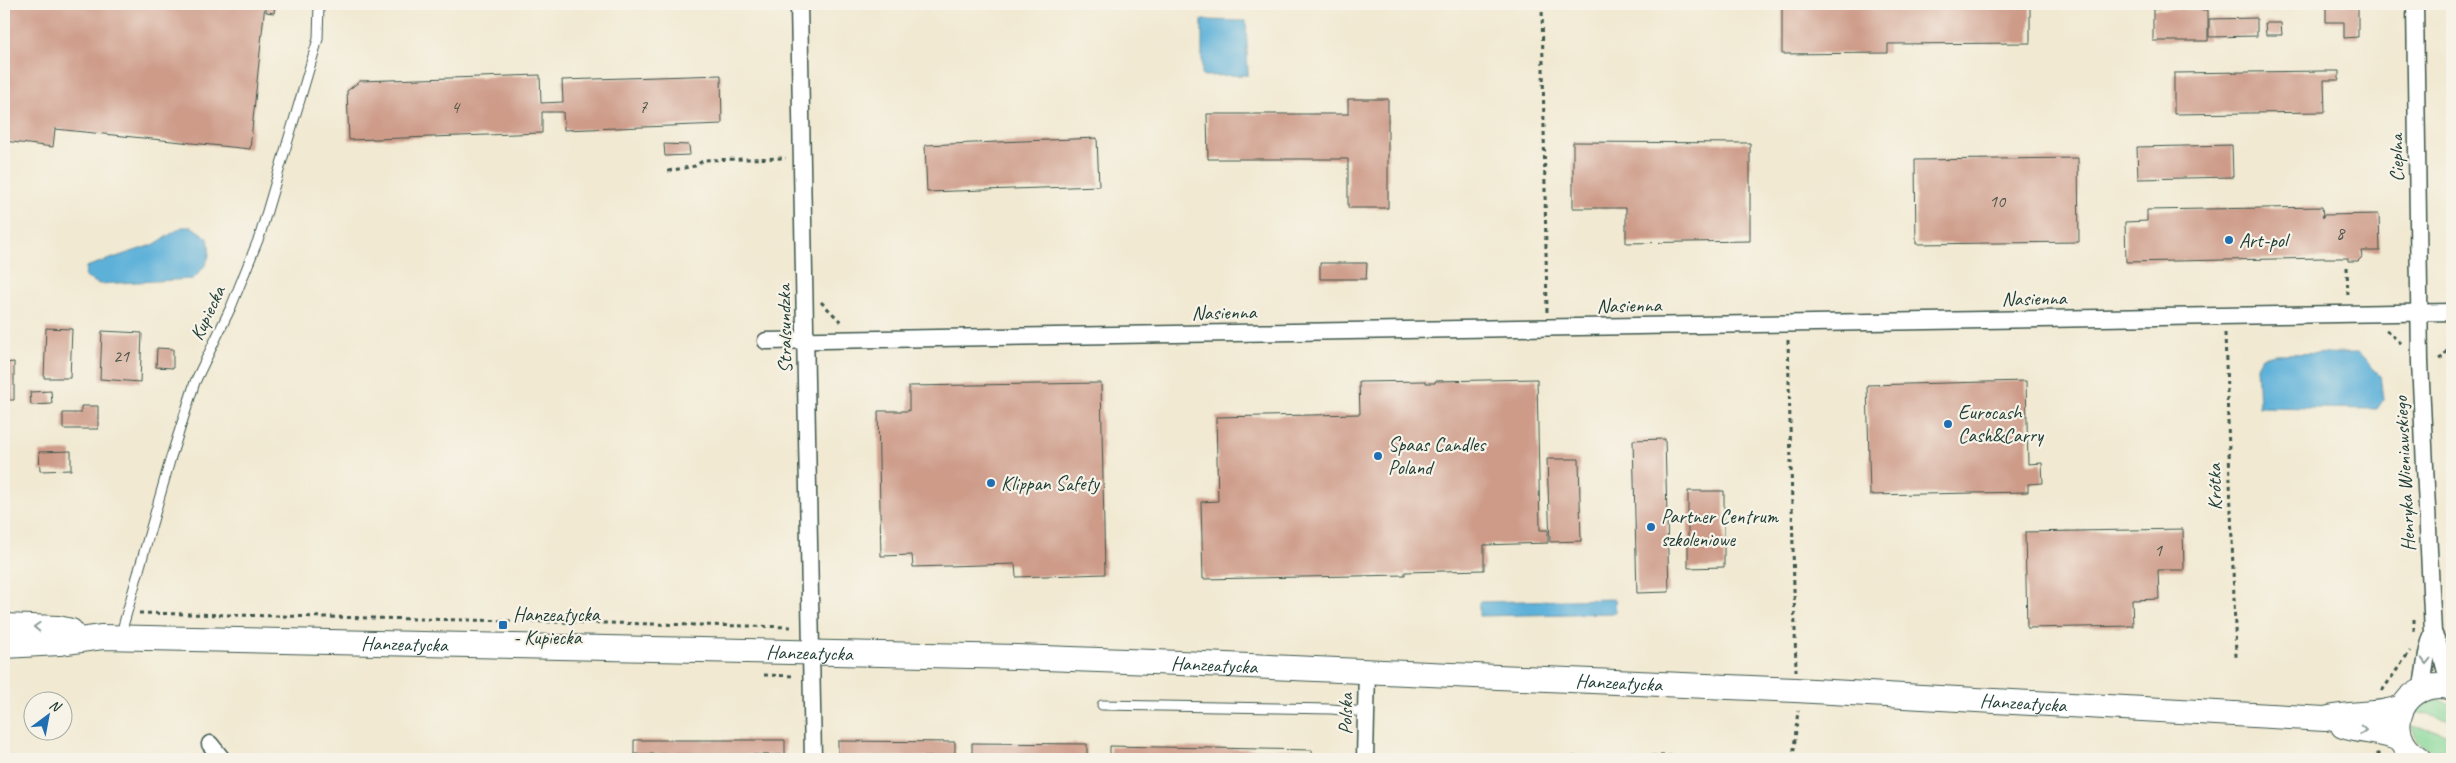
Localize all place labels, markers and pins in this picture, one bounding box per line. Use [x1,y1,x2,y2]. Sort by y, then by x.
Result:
place label: Art-pol [2239,228,2291,253]
marker: Art-pol [2223,234,2235,246]
place label: Eurocash Cash&Carry [1958,400,2045,448]
marker: Eurocash Cash&Carry [1942,418,1954,430]
place label: Spaas Candles Poland [1388,432,1487,480]
marker: Spaas Candles Poland [1372,450,1384,462]
place label: Klippan Safety [1001,471,1101,496]
marker: Klippan Safety [985,477,997,489]
place label: Partner Centrum szkoleniowe [1661,504,1780,552]
marker: Partner Centrum szkoleniowe [1645,521,1657,533]
place label: Hanzeatycka - Kupiecka [513,602,601,650]
marker: Hanzeatycka - Kupiecka [497,619,509,631]

